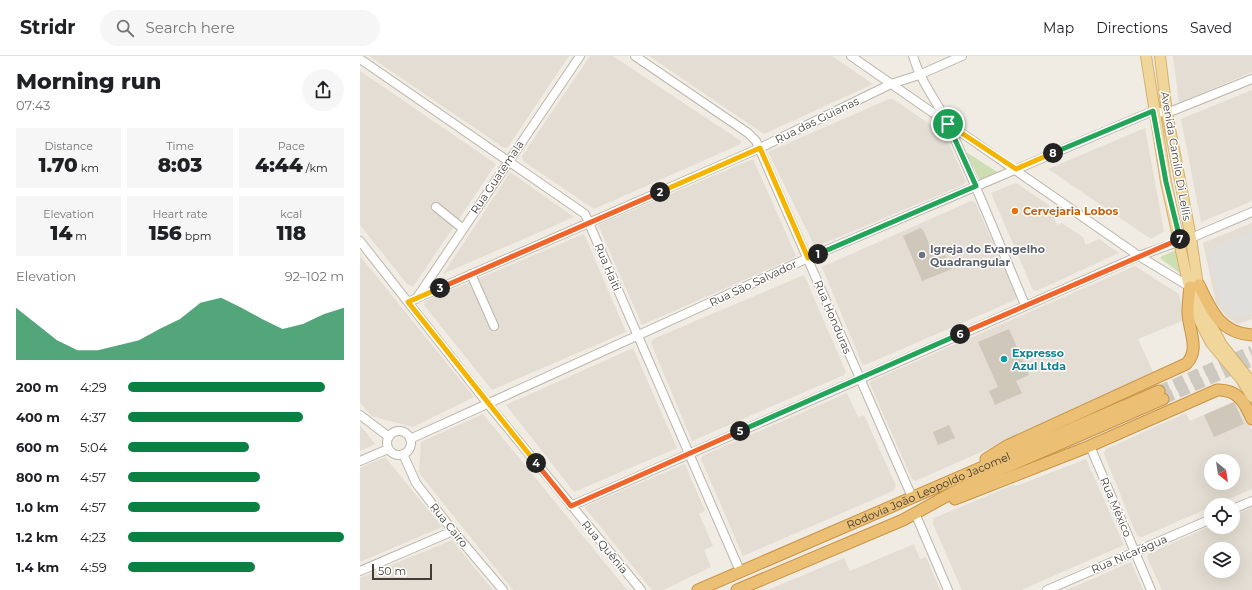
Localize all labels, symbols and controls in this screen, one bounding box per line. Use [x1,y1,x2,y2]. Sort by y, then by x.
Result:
search box [100,10,380,46]
text: Stridr [20,16,76,39]
icon: search [114,17,136,39]
text: Search here [146,18,235,37]
text: Map [1043,19,1074,37]
text: Directions [1096,19,1168,37]
text: Saved [1190,19,1232,37]
text: Morning run [16,68,161,95]
button: share [302,69,344,111]
street label: Avenida Camilo Di Lellis [1158,90,1194,222]
street label: Rua das Guianas [773,93,862,146]
text: 07:43 [16,97,50,113]
pin [931,107,965,141]
icon: arrive [937,113,959,135]
street label: Rua Guatemala [467,138,527,216]
text: Distance [45,139,93,153]
text: Time [166,139,194,153]
text: Pace [278,139,305,153]
pin: 8 [1043,143,1063,163]
text: 8 [1049,146,1057,160]
text: 1.70 [38,153,78,177]
text: 8:03 [158,153,202,177]
text: 4:44 [255,153,303,177]
text: km [78,161,99,175]
text: /km [303,161,328,175]
pin: 2 [650,182,670,202]
text: 2 [657,185,663,199]
place label: Cervejaria Lobos [1023,204,1119,218]
marker: Cervejaria Lobos [1010,206,1020,216]
text: Elevation [43,207,94,221]
text: Heart rate [152,207,208,221]
text: kcal [280,207,302,221]
text: 14 [50,221,72,245]
text: 156 [149,221,182,245]
text: 118 [277,221,306,245]
text: m [72,229,87,243]
text: bpm [182,229,211,243]
pin: 7 [1170,229,1190,249]
text: 7 [1177,232,1183,246]
street label: Rua Haiti [592,241,624,293]
place label: Igreja do Evangelho Quadrangular [930,242,1045,269]
pin: 1 [808,244,828,264]
text: 1 [816,247,820,261]
marker: Igreja do Evangelho Quadrangular [917,250,927,260]
street label: Rua São Salvador [707,257,799,309]
text: Elevation [16,268,76,284]
text: 92–102 m [285,268,344,284]
pin: 3 [430,278,450,298]
street label: Rua Honduras [811,278,855,357]
text: 3 [437,281,443,295]
pin: 6 [950,324,970,344]
text: 6 [956,327,964,341]
place label: Expresso Azul Ltda [1011,346,1066,373]
marker: Expresso Azul Ltda [999,354,1009,364]
text: 200 m [16,379,59,395]
text: 4:29 [80,379,107,395]
text: 400 m [16,409,60,425]
text: 4:37 [80,409,106,425]
pin: 5 [730,421,750,441]
text: 5 [737,424,743,438]
text: 600 m [16,439,59,455]
text: 5:04 [80,439,107,455]
street label: Rodovia João Leopoldo Jacomel [844,449,1012,532]
pin: 4 [526,453,546,473]
north arrow [1204,454,1240,490]
map controls [1204,454,1240,578]
text: 4 [532,456,540,470]
text: 800 m [16,469,60,485]
text: 4:57 [80,469,106,485]
street label: Rua México [1097,475,1135,539]
button: locate [1204,498,1240,534]
text: 1.0 km [16,499,59,515]
text: 4:57 [80,499,106,515]
street label: Rua Cairo [427,500,471,550]
street label: Rua Quênia [579,518,631,576]
text: 1.2 km [16,529,58,545]
text: 4:23 [80,529,106,545]
street label: Rua Nicarágua [1089,532,1169,576]
button: layers [1204,542,1240,578]
text: 1.4 km [16,559,59,575]
text: 4:59 [80,559,107,575]
scale bar [372,562,432,581]
text: 50 m [378,564,406,578]

